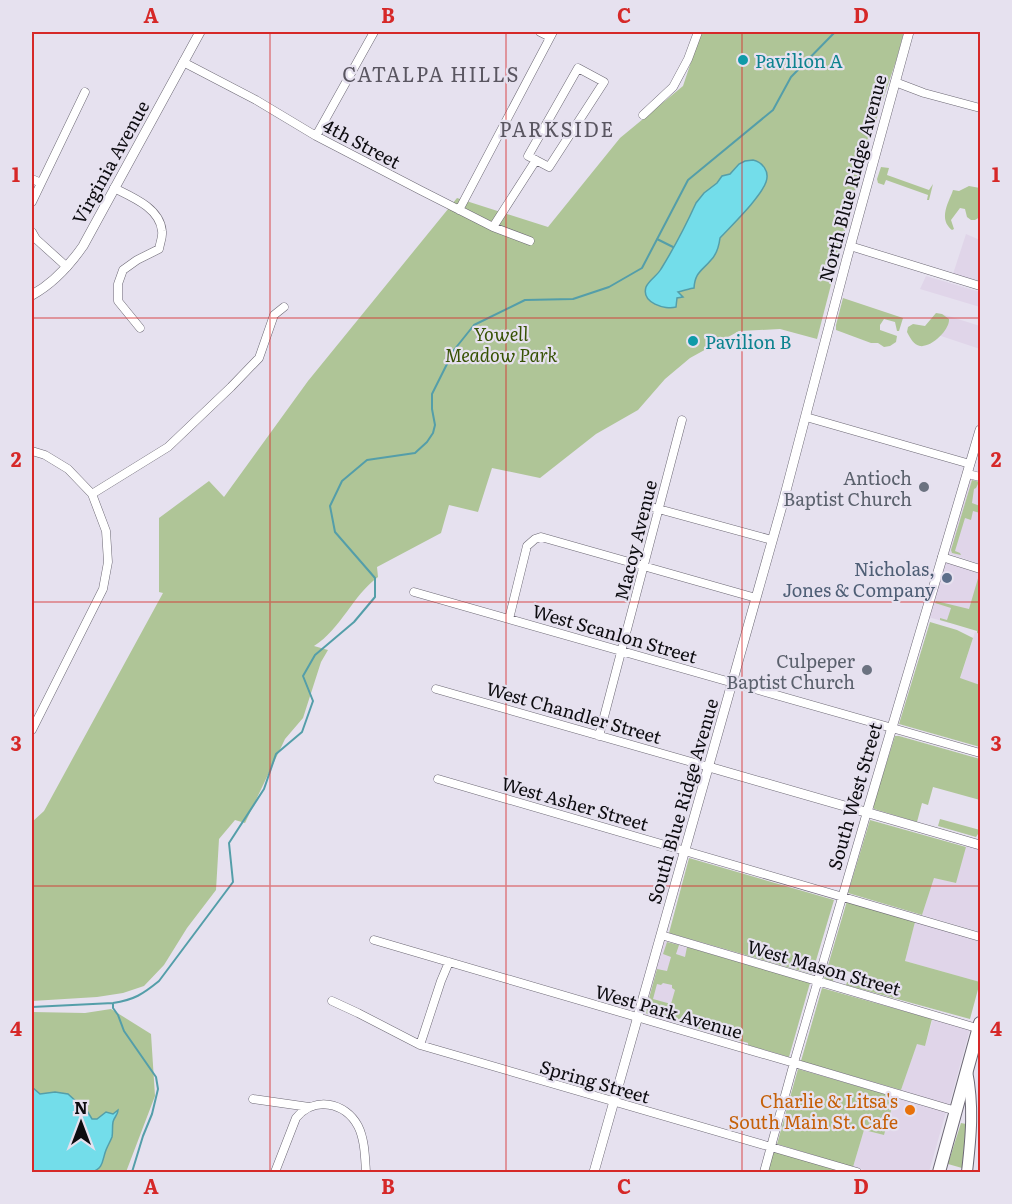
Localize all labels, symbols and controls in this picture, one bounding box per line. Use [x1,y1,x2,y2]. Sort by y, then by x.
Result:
text: A [143,0,159,29]
text: B [381,0,395,29]
text: C [617,0,631,29]
text: D [853,0,869,29]
place label: Pavilion A [755,47,843,74]
marker: Pavilion A [736,53,750,67]
district label: CATALPA HILLS [342,58,520,88]
street label: North Blue Ridge Avenue [811,71,893,285]
street label: Virginia Avenue [65,95,155,229]
street label: 4th Street [318,111,406,175]
district label: PARKSIDE [499,113,615,143]
text: 1 [12,158,20,188]
text: 1 [992,158,1000,188]
park label: Yowell Meadow Park [445,320,557,368]
place label: Pavilion B [705,328,791,355]
marker: Pavilion B [686,334,700,348]
text: 2 [11,443,22,473]
text: 2 [991,443,1002,473]
place label: Antioch Baptist Church [783,464,912,512]
street label: Macoy Avenue [607,477,663,603]
marker: Antioch Baptist Church [917,480,931,494]
place label: Nicholas, Jones & Company [782,555,936,603]
marker: Nicholas, Jones & Company [940,571,954,585]
street label: West Scanlon Street [529,597,701,670]
place label: Culpeper Baptist Church [726,647,855,695]
marker: Culpeper Baptist Church [860,663,874,677]
street label: West Chandler Street [483,674,666,750]
street label: South Blue Ridge Avenue [640,695,724,907]
street label: South West Street [820,718,888,873]
text: 3 [10,727,22,757]
text: 3 [990,727,1002,757]
street label: West Asher Street [498,769,652,837]
street label: West Mason Street [744,932,905,1002]
street label: West Park Avenue [592,977,746,1045]
text: 4 [10,1012,22,1042]
text: 4 [990,1012,1002,1042]
street label: Spring Street [537,1052,654,1110]
place label: Charlie & Litsa's South Main St. Cafe [729,1087,898,1135]
north arrow [51,1093,111,1153]
text: N [74,1095,88,1119]
marker: Charlie & Litsa's South Main St. Cafe [903,1103,917,1117]
text: A [143,1170,159,1200]
text: B [381,1170,395,1200]
text: C [617,1170,631,1200]
text: D [853,1170,869,1200]

